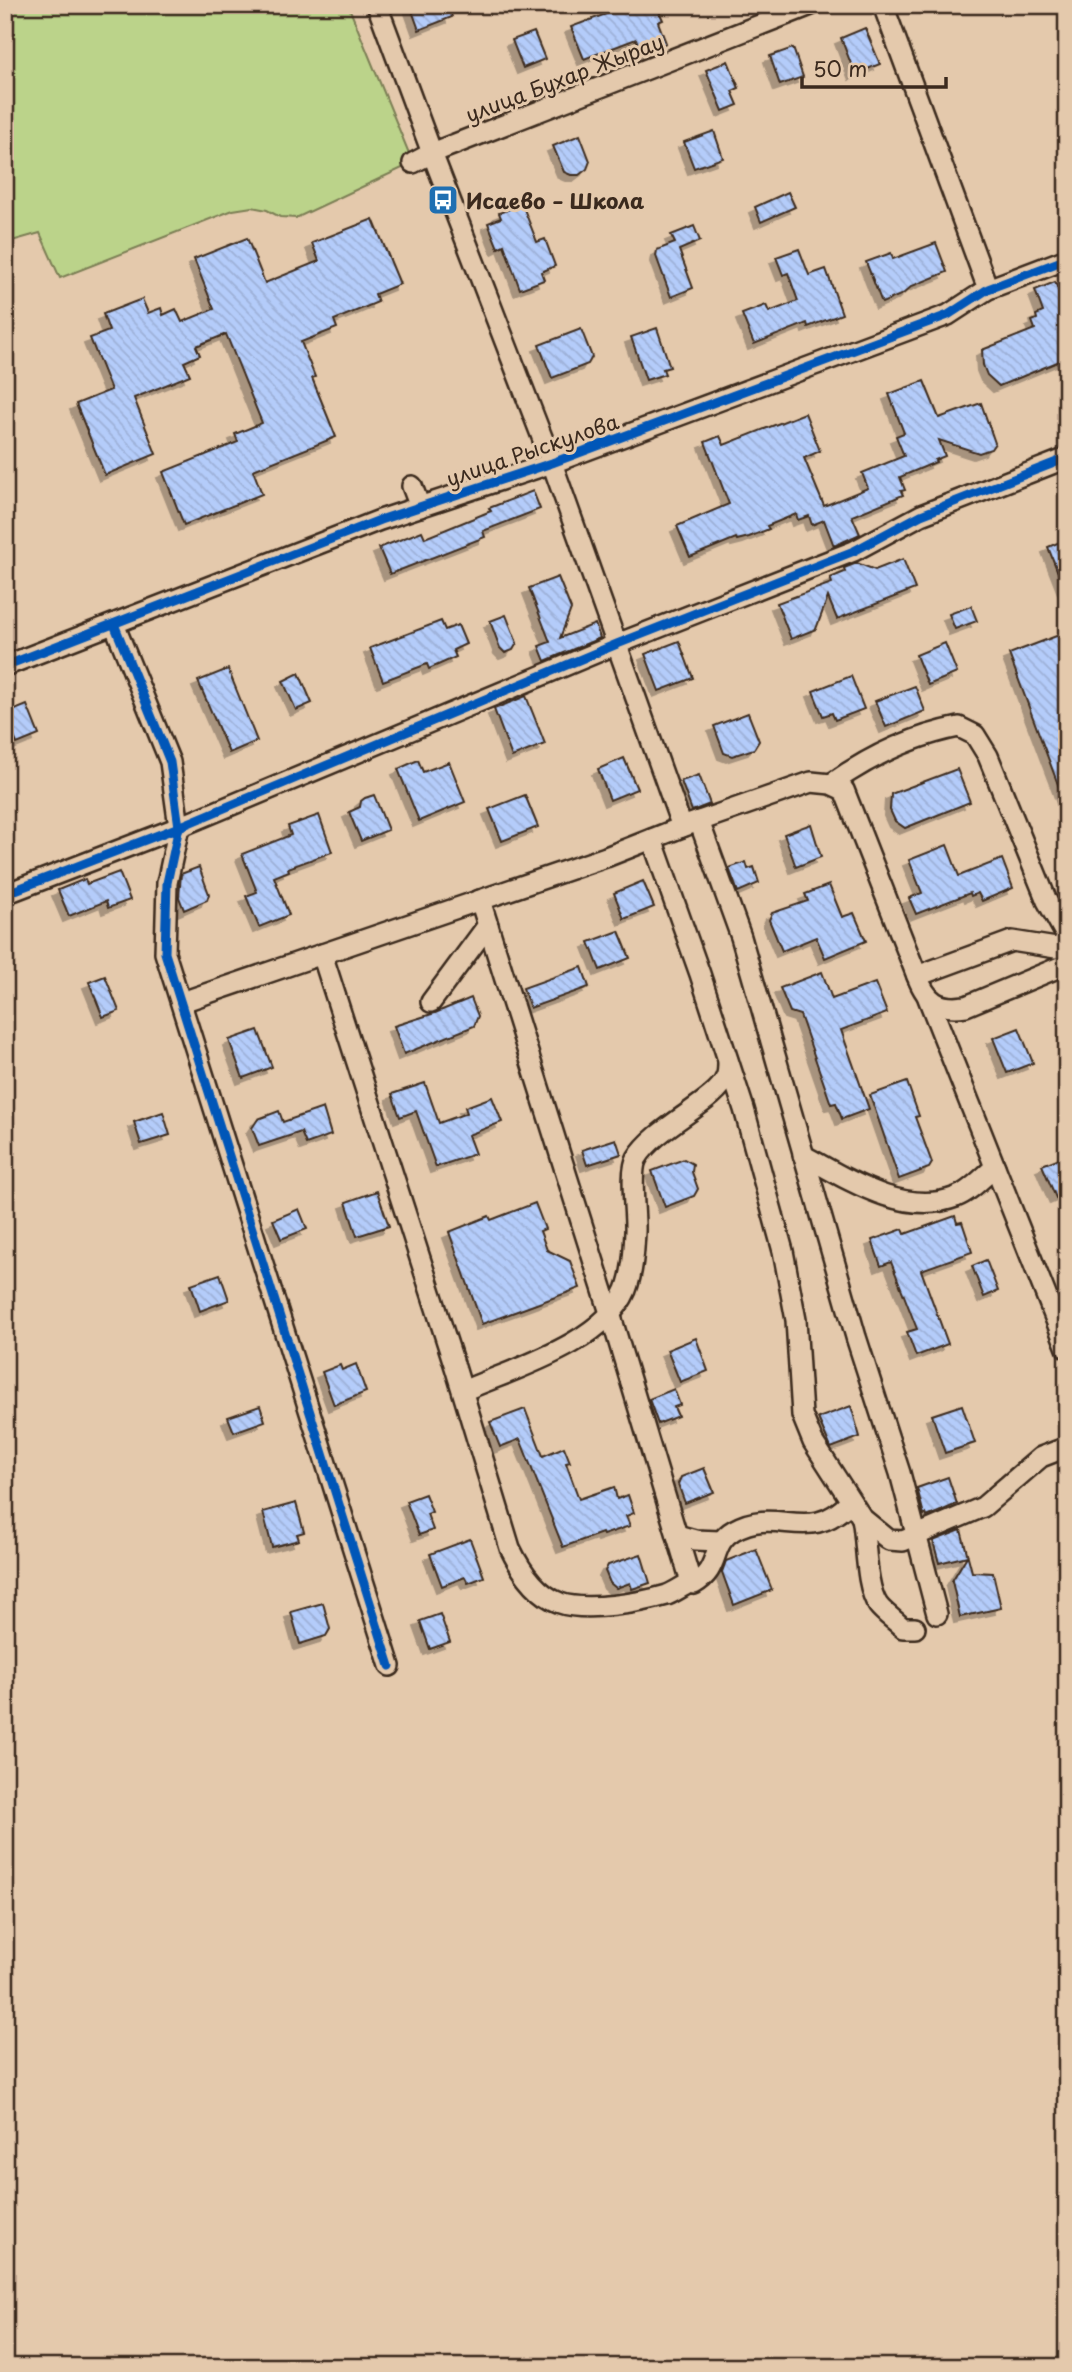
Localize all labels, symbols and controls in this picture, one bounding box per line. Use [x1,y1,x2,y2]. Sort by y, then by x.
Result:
street label: улица Бухар Жырау [460,24,668,130]
scale bar [802,46,946,90]
text: 50 m [813,52,867,84]
bus stop icon: Исаево – Школа [426,183,460,217]
place label: Исаево – Школа [466,184,644,216]
street label: улица Рыскулова [441,404,623,494]

